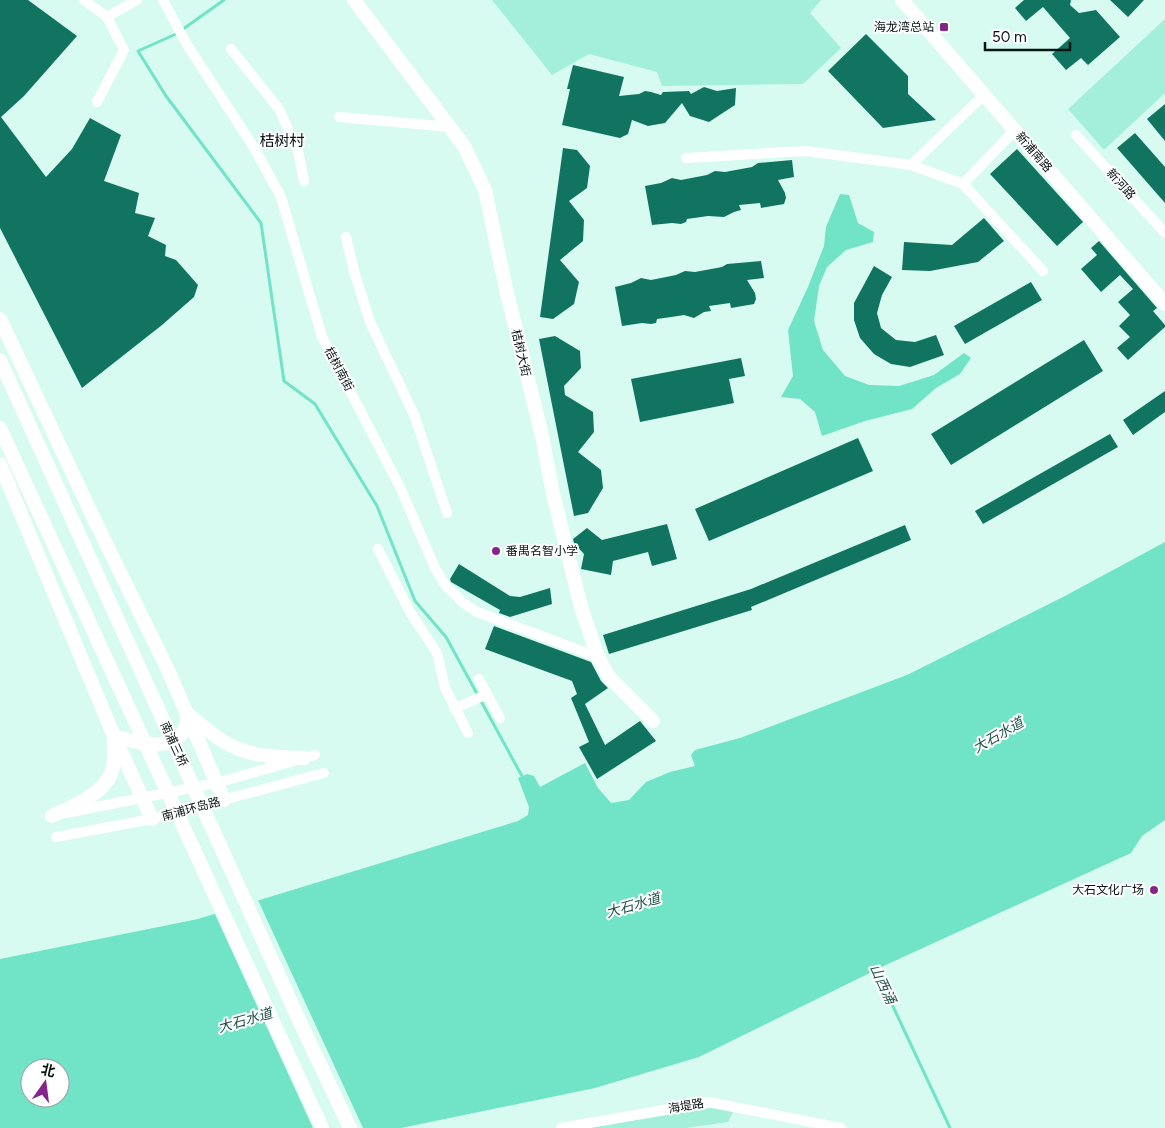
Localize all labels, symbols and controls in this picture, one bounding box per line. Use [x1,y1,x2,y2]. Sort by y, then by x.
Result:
place label: 海龙湾总站 [874,20,934,34]
scale bar [985,20,1070,52]
marker: 海龙湾总站 [938,21,950,33]
text: 50 m [992,28,1027,46]
street label: 新浦南路 [1013,129,1055,175]
district label: 桔树村 [259,132,305,150]
street label: 新河路 [1104,166,1138,202]
street label: 桔树大街 [509,328,533,378]
street label: 桔树南街 [322,345,356,393]
place label: 番禺名智小学 [506,544,578,558]
marker: 番禺名智小学 [490,545,502,557]
water label: 大石水道 [970,713,1028,757]
street label: 南浦三桥 [158,719,190,769]
street label: 南浦环岛路 [160,794,222,824]
place label: 大石文化广场 [1072,883,1144,897]
marker: 大石文化广场 [1148,884,1160,896]
water label: 大石水道 [604,889,664,921]
water label: 山西涌 [866,962,900,1009]
water label: 大石水道 [216,1004,276,1036]
north arrow [20,1058,70,1108]
text: 北 [39,1061,57,1081]
street label: 海堤路 [667,1096,705,1116]

